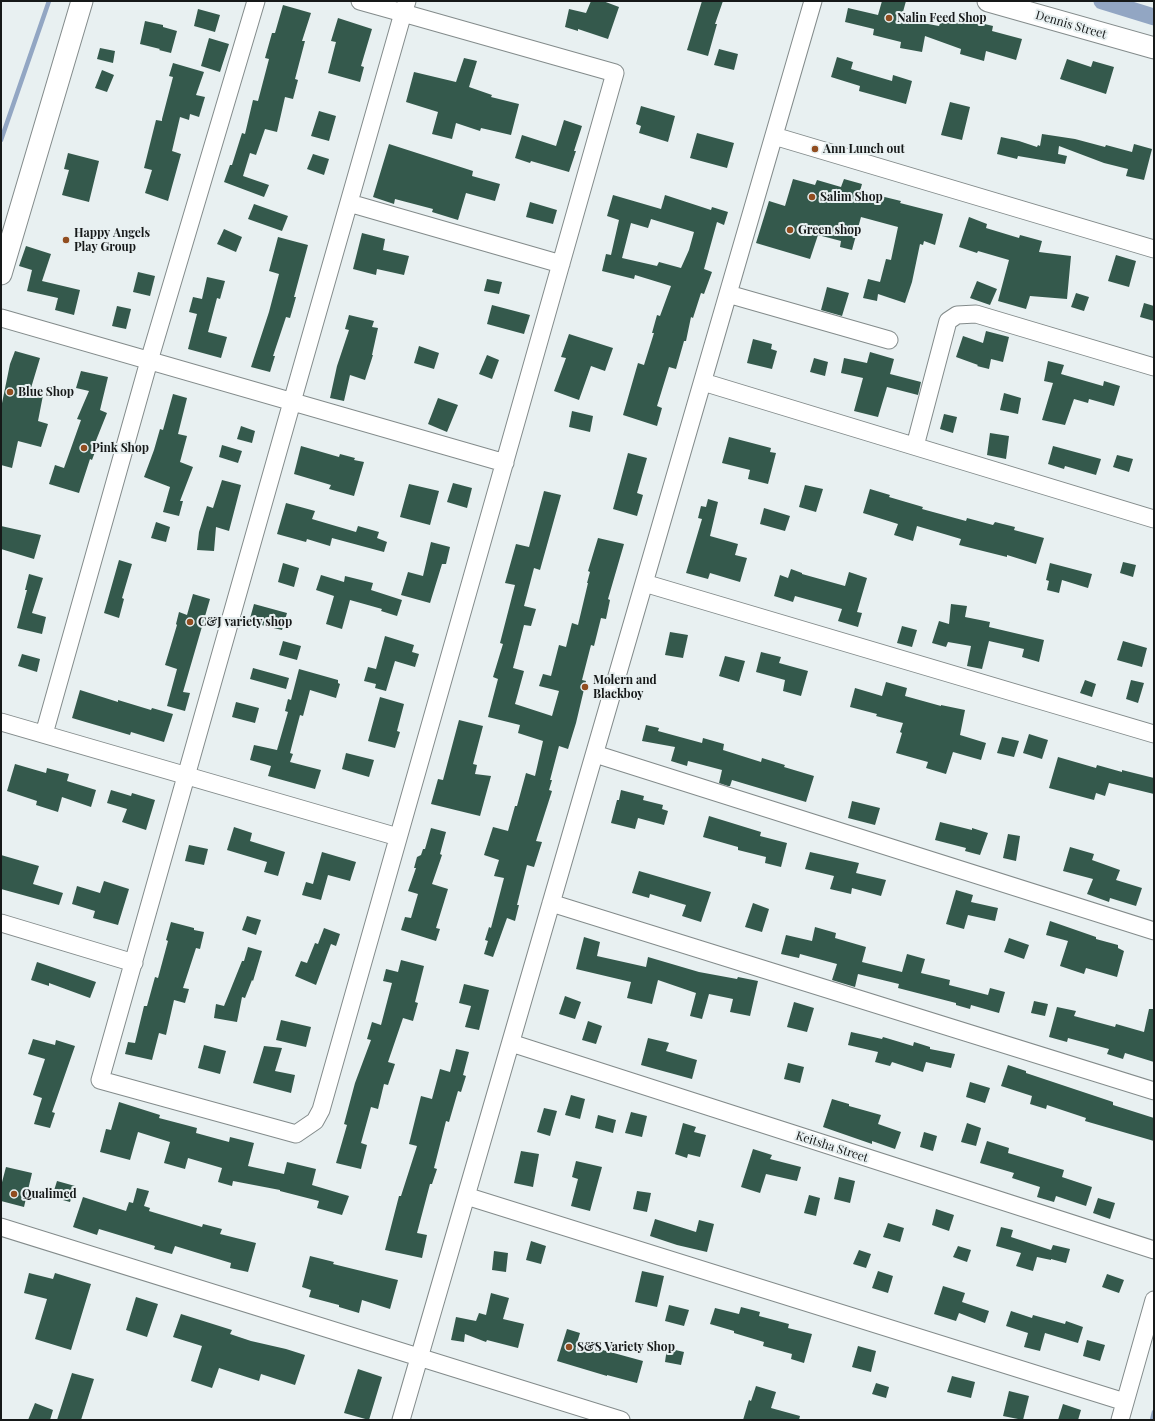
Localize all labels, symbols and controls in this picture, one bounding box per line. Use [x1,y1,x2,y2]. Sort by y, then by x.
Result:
street label: Dennis Street [1034,8,1108,42]
place label: Nalin Feed Shop [897,11,986,25]
marker: Nalin Feed Shop [884,13,894,23]
place label: Ann Lunch out [823,142,905,156]
marker: Ann Lunch out [810,144,820,154]
place label: Salim Shop [820,190,883,204]
marker: Salim Shop [807,192,817,202]
place label: Green shop [798,223,861,237]
marker: Green shop [785,225,795,235]
place label: Happy Angels Play Group [74,226,150,254]
marker: Happy Angels Play Group [61,235,71,245]
place label: Blue Shop [18,385,74,399]
marker: Blue Shop [5,387,15,397]
place label: Pink Shop [92,441,149,455]
marker: Pink Shop [79,443,89,453]
place label: C&J variety shop [198,615,292,629]
marker: C&J variety shop [185,617,195,627]
place label: Molern and Blackboy [593,673,657,701]
marker: Molern and Blackboy [580,682,590,692]
street label: Keitsha Street [794,1129,870,1165]
place label: Qualimed [22,1187,77,1201]
marker: Qualimed [9,1189,19,1199]
place label: S&S Variety Shop [577,1340,675,1354]
marker: S&S Variety Shop [564,1342,574,1352]

